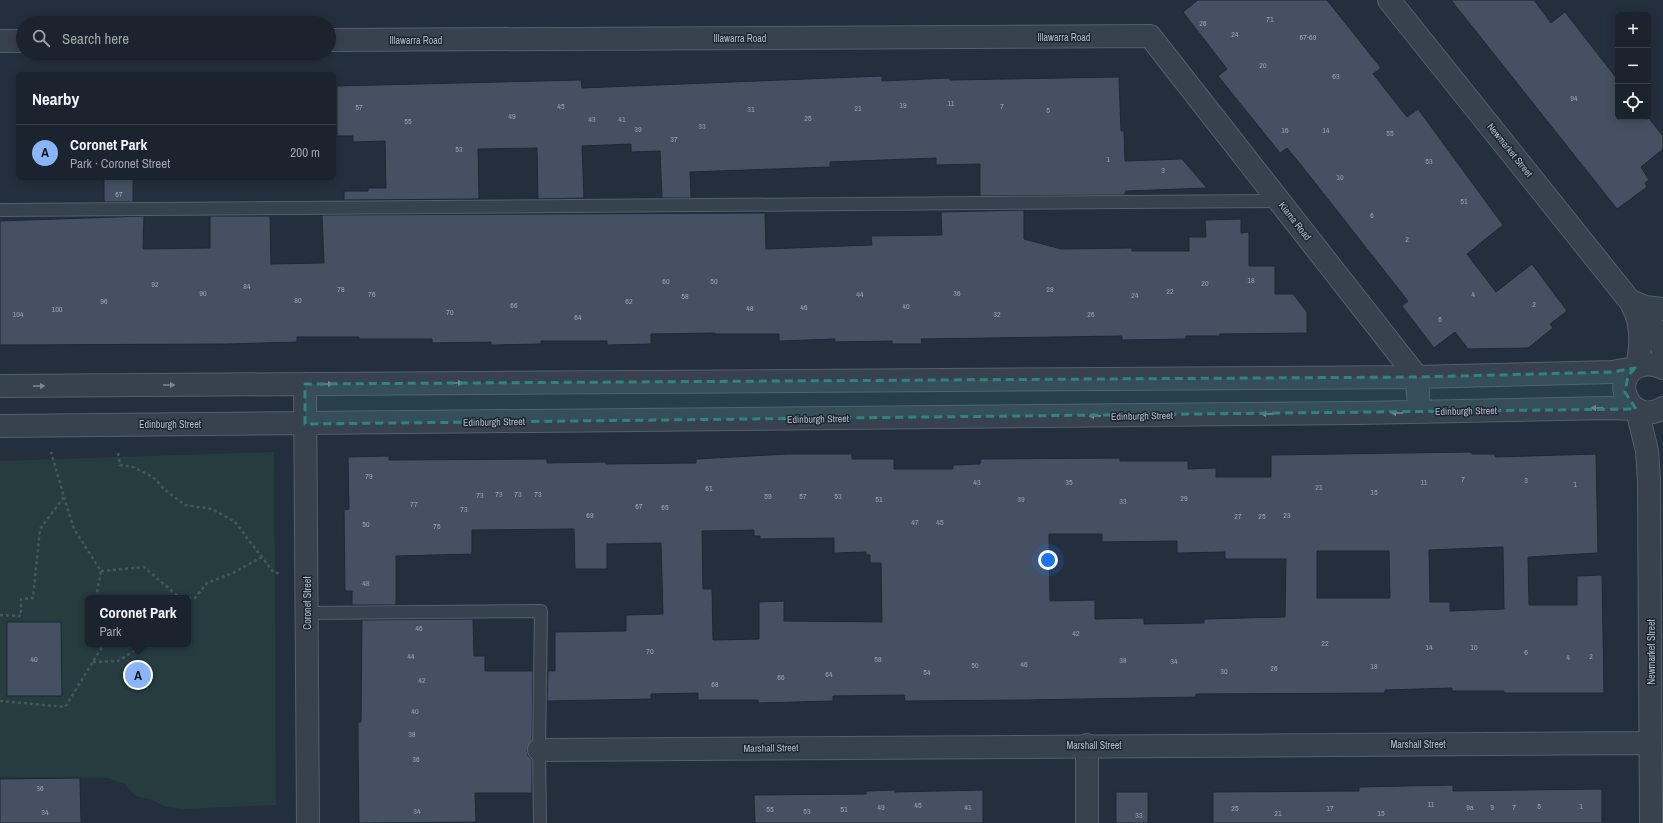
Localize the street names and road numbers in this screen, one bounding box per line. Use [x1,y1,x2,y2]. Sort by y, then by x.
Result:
street label: Illawarra Road [1038,31,1090,44]
street label: Illawarra Road [714,32,766,45]
street label: Illawarra Road [390,34,442,47]
street label: Newmarket Street [1484,120,1536,180]
street label: Kiama Road [1276,199,1314,243]
street label: Edinburgh Street [1435,404,1498,418]
street label: Edinburgh Street [1111,409,1174,423]
street label: Edinburgh Street [787,412,850,426]
street label: Edinburgh Street [463,415,526,429]
street label: Edinburgh Street [139,418,202,431]
street label: Coronet Street [301,576,314,630]
street label: Newmarket Street [1645,618,1658,685]
street label: Marshall Street [1390,738,1446,751]
street label: Marshall Street [1066,739,1122,752]
street label: Marshall Street [743,741,799,755]

